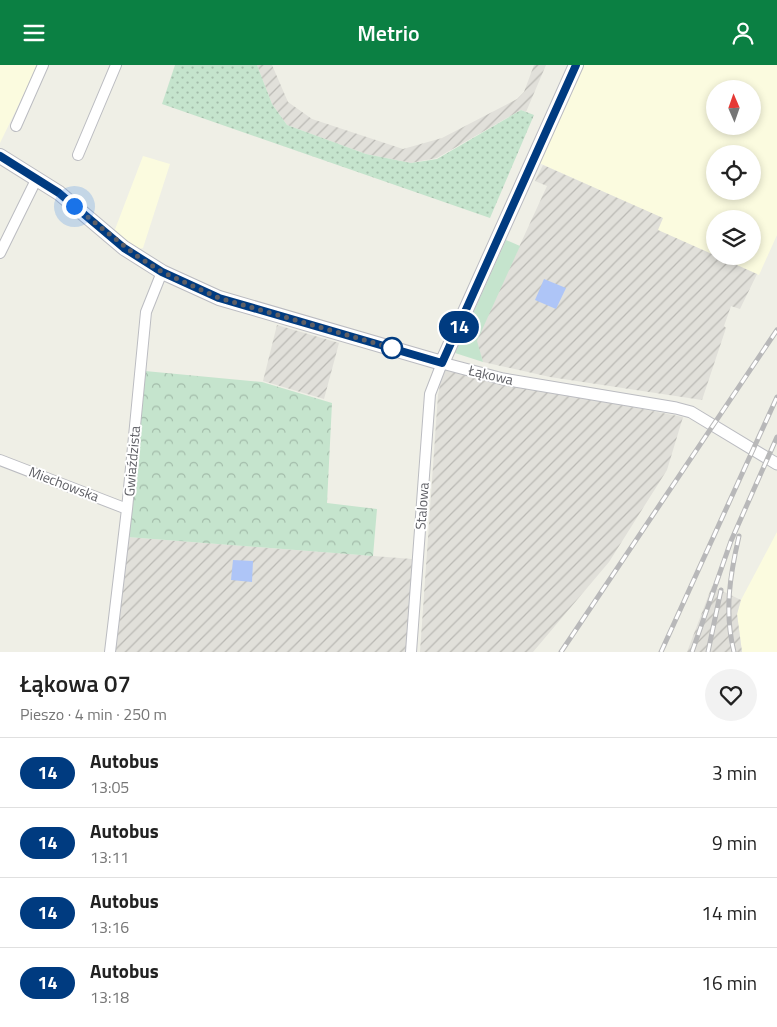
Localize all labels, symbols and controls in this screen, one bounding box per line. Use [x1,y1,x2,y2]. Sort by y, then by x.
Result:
text: Metrio [357,16,420,50]
icon: menu [20,19,48,47]
icon: person [729,19,757,47]
north arrow [706,80,761,135]
map controls [706,80,761,265]
button: locate [706,145,761,200]
your location [62,194,87,219]
button: layers [706,210,761,265]
line badge: 14 [436,311,482,343]
text: 14 [449,313,469,340]
unlabelled marker [381,337,403,359]
street label: Łąkowa [466,359,516,390]
street label: Gwiaździsta [118,425,145,497]
street label: Miechowska [26,461,102,507]
street label: Stalowa [409,482,434,530]
text: Łąkowa 07 [20,665,131,701]
button: heart [705,669,757,721]
text: Pieszo · 4 min · 250 m [20,702,167,726]
text: Autobus [90,746,159,775]
text: 3 min [712,758,757,787]
text: 14 [37,759,58,786]
text: 13:05 [90,775,129,799]
text: Autobus [90,816,159,845]
text: 9 min [712,828,757,857]
text: 14 [37,829,58,856]
text: 13:11 [90,845,129,869]
text: Autobus [90,886,159,915]
text: 14 min [701,898,757,927]
text: 14 [37,899,58,926]
text: 13:16 [90,915,129,939]
text: Autobus [90,956,159,985]
text: 16 min [701,968,757,997]
text: 14 [37,969,58,996]
text: 13:18 [90,985,129,1009]

